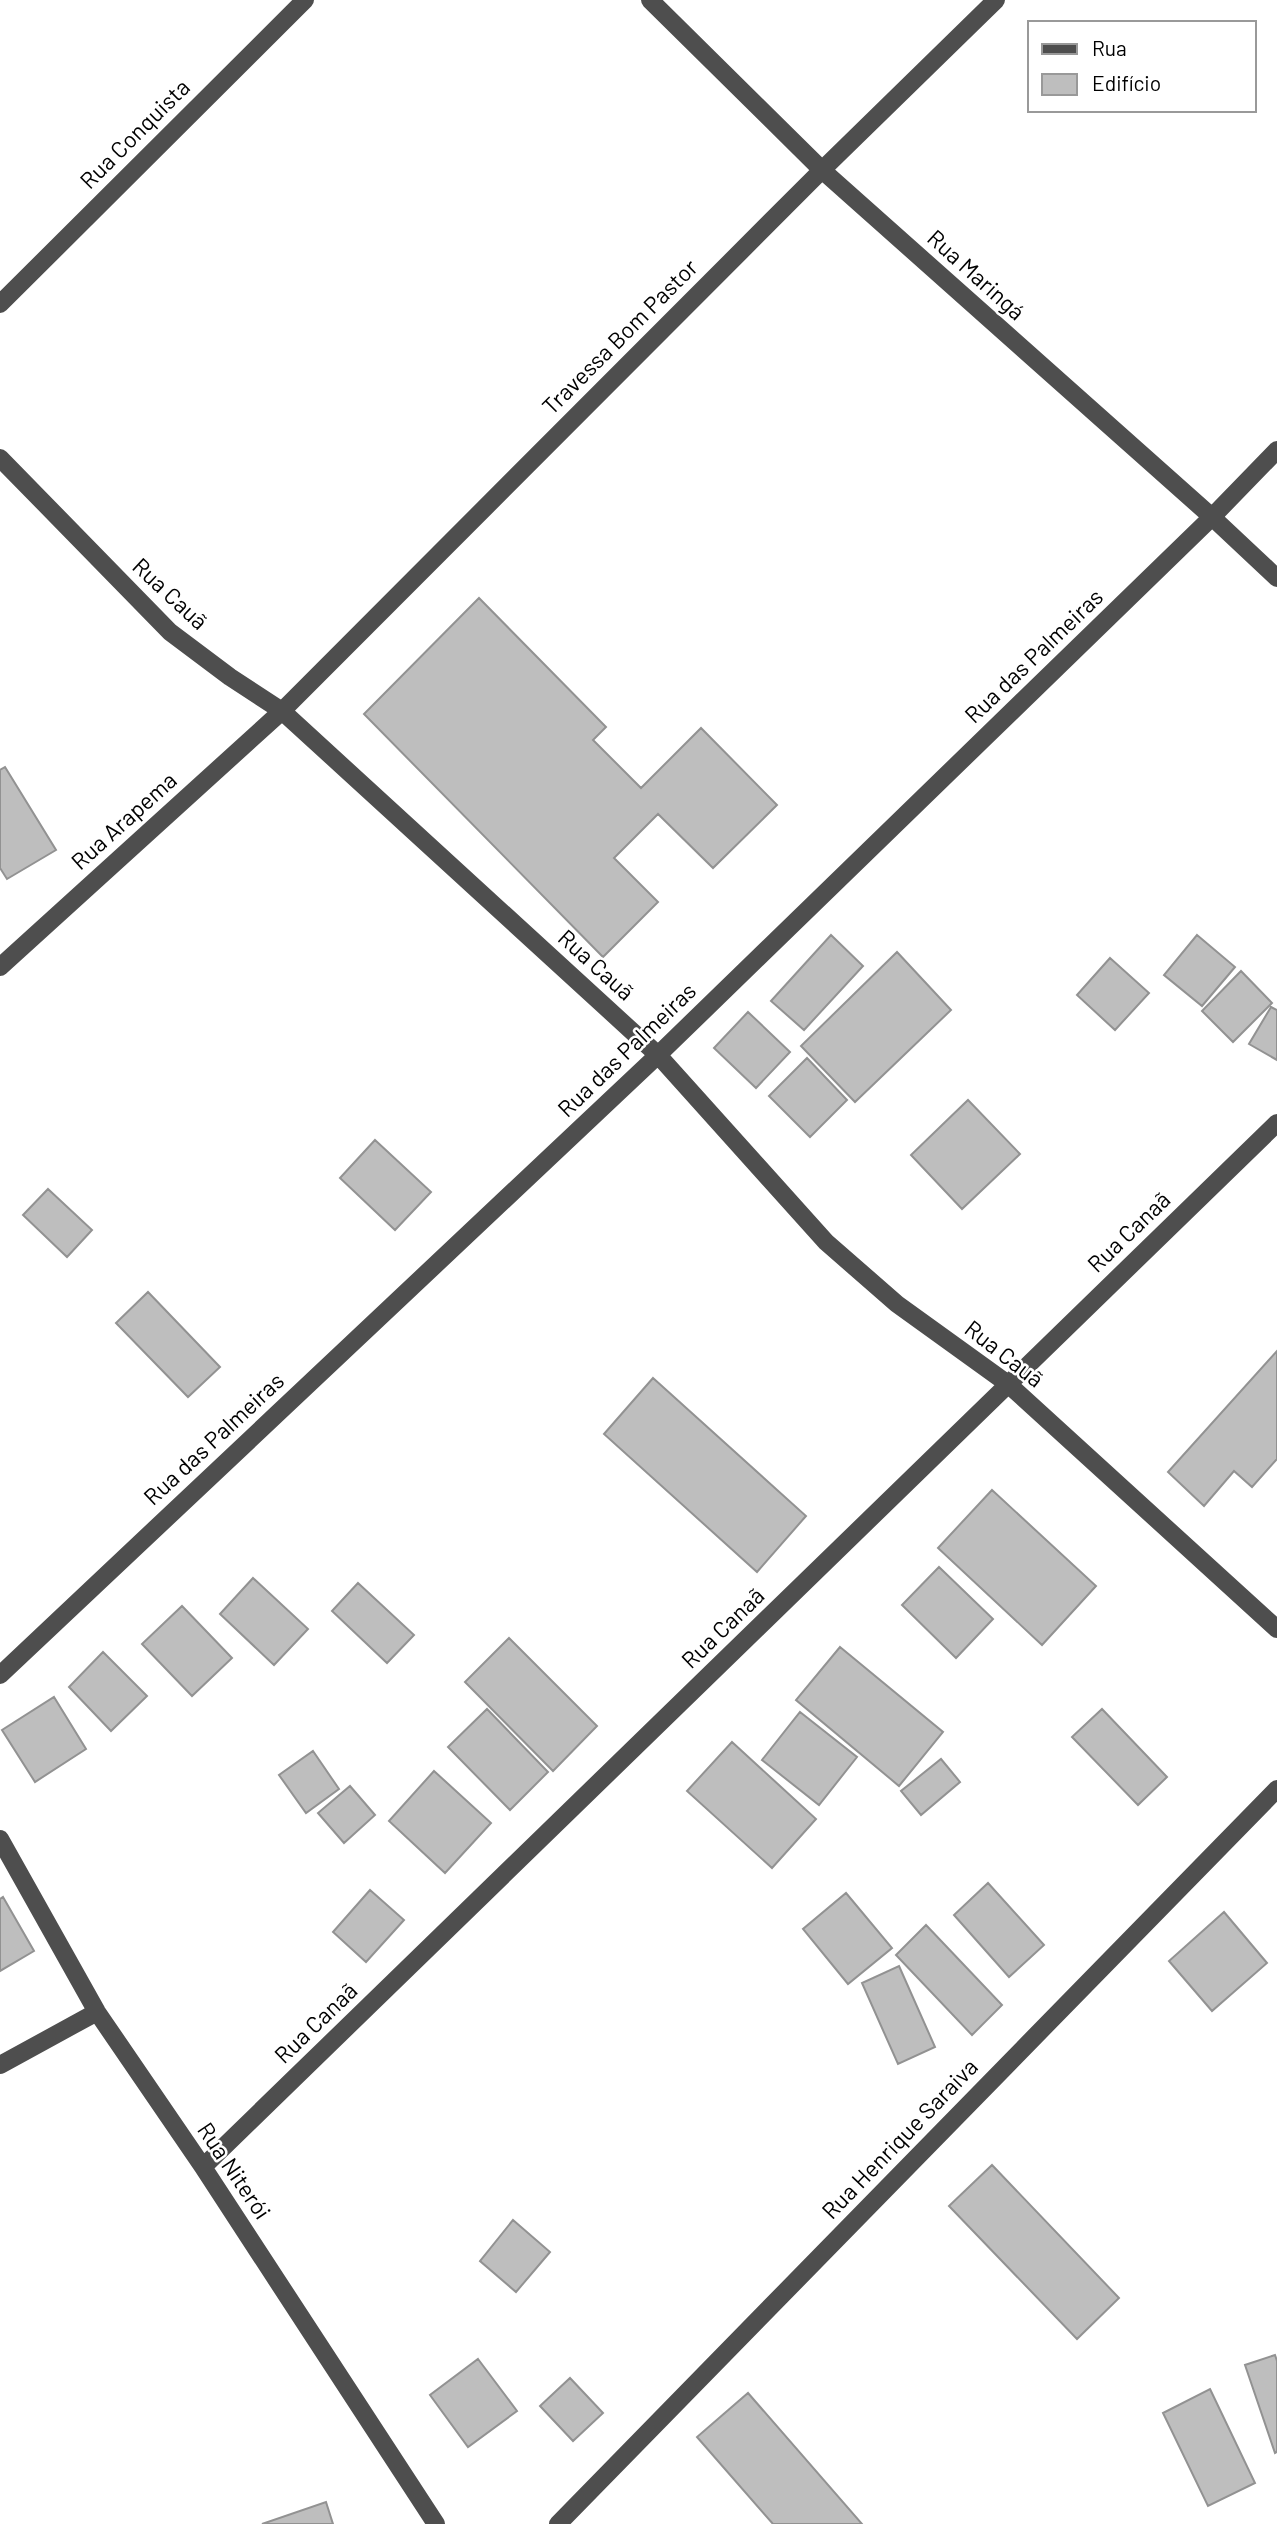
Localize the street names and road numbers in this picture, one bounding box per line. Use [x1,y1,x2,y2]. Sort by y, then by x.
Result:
street label: Rua Conquista [74,73,195,194]
street label: Rua Maringá [922,223,1031,325]
street label: Travessa Bom Pastor [536,252,703,420]
street label: Rua Cauã [127,552,214,635]
street label: Rua das Palmeiras [958,582,1108,728]
street label: Rua Arapema [65,766,182,875]
street label: Rua Cauã [553,923,640,1006]
street label: Rua das Palmeiras [551,976,701,1122]
street label: Rua Canaã [1081,1185,1176,1278]
street label: Rua Cauã [960,1314,1050,1393]
street label: Rua das Palmeiras [137,1366,289,1510]
street label: Rua Canaã [675,1581,770,1674]
street label: Rua Canaã [268,1976,363,2069]
street label: Rua Henrique Saraiva [816,2052,983,2224]
street label: Rua Niterói [192,2117,277,2224]

